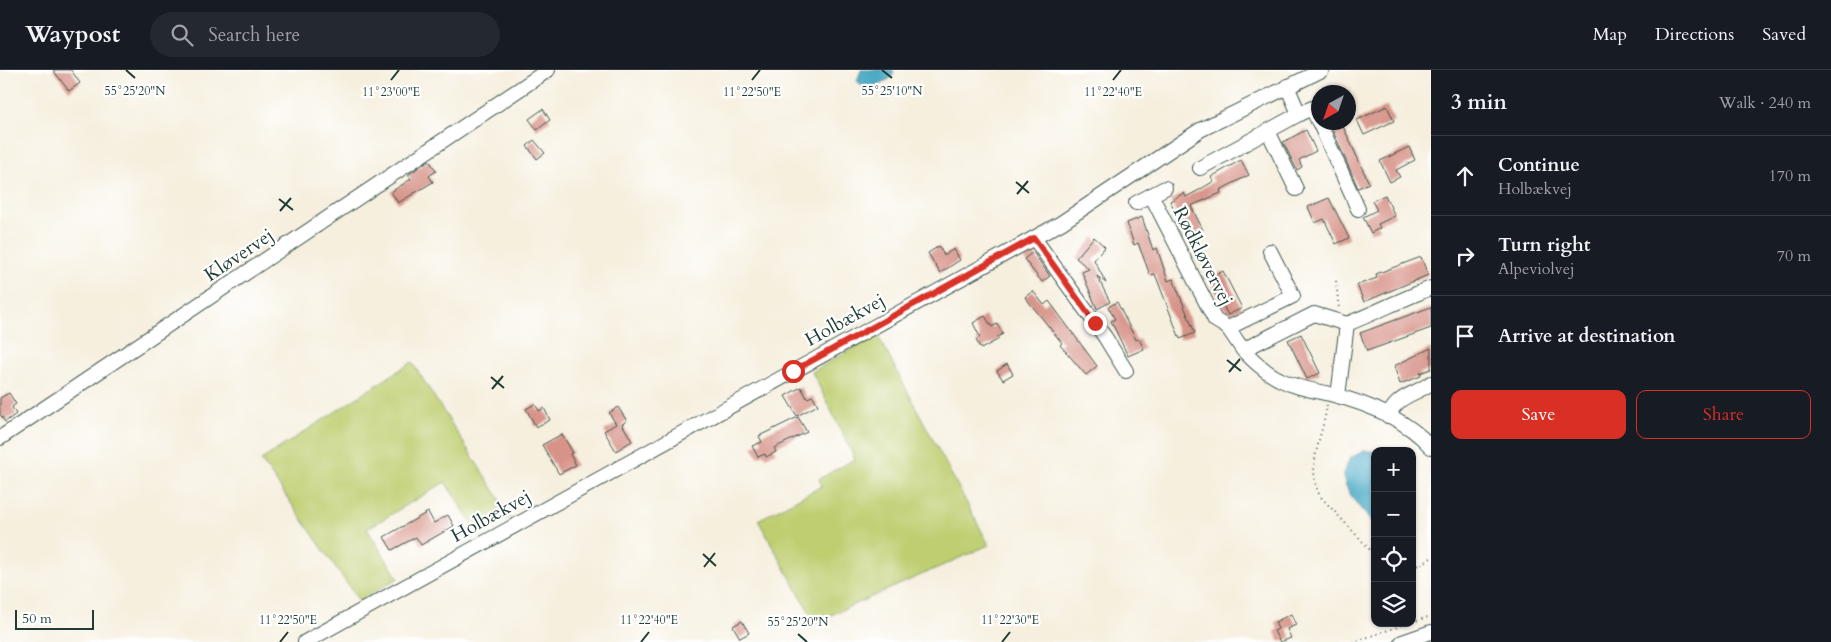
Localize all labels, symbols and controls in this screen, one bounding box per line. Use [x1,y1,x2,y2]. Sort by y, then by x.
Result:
search box [150,12,500,57]
text: Waypost [25,18,120,51]
icon: search [168,21,196,49]
text: Search here [208,22,300,48]
text: Map [1593,22,1627,47]
text: Directions [1655,22,1734,47]
text: Saved [1762,22,1806,47]
text: 55°25'20"N [105,83,166,99]
text: 55°25'10"N [862,83,923,99]
text: 11°23'00"E [362,84,420,100]
text: 11°22'50"E [723,84,781,100]
text: 11°22'40"E [1084,84,1142,100]
north arrow [1311,85,1356,130]
text: 3 min [1451,88,1507,117]
text: Walk · 240 m [1719,92,1811,114]
text: Continue [1498,152,1580,178]
icon: ahead [1451,162,1479,190]
text: 170 m [1769,165,1811,187]
text: Holbækvej [1498,178,1572,200]
street label: Rødkløvervej [1167,202,1239,310]
street label: Kløvervej [199,222,279,288]
text: Turn right [1498,232,1590,258]
icon: right [1451,242,1479,270]
text: 70 m [1777,245,1811,267]
text: Alpeviolvej [1498,258,1574,280]
street label: Holbækvej [800,287,890,353]
route end [1084,312,1107,335]
icon: arrive [1451,322,1479,350]
text: Arrive at destination [1498,323,1675,349]
route start [782,360,805,383]
button: Save [1451,390,1626,439]
button: Share [1636,390,1811,439]
map controls [1371,447,1416,627]
button: + [1371,447,1416,492]
street label: Holbækvej [446,483,536,549]
button: − [1371,492,1416,537]
button: locate [1371,537,1416,582]
button: layers [1371,582,1416,627]
scale bar [15,607,94,630]
text: 50 m [22,609,52,628]
text: 11°22'50"E [259,612,317,628]
text: 11°22'40"E [620,612,678,628]
text: 11°22'30"E [981,612,1039,628]
text: 55°25'20"N [768,614,829,630]

